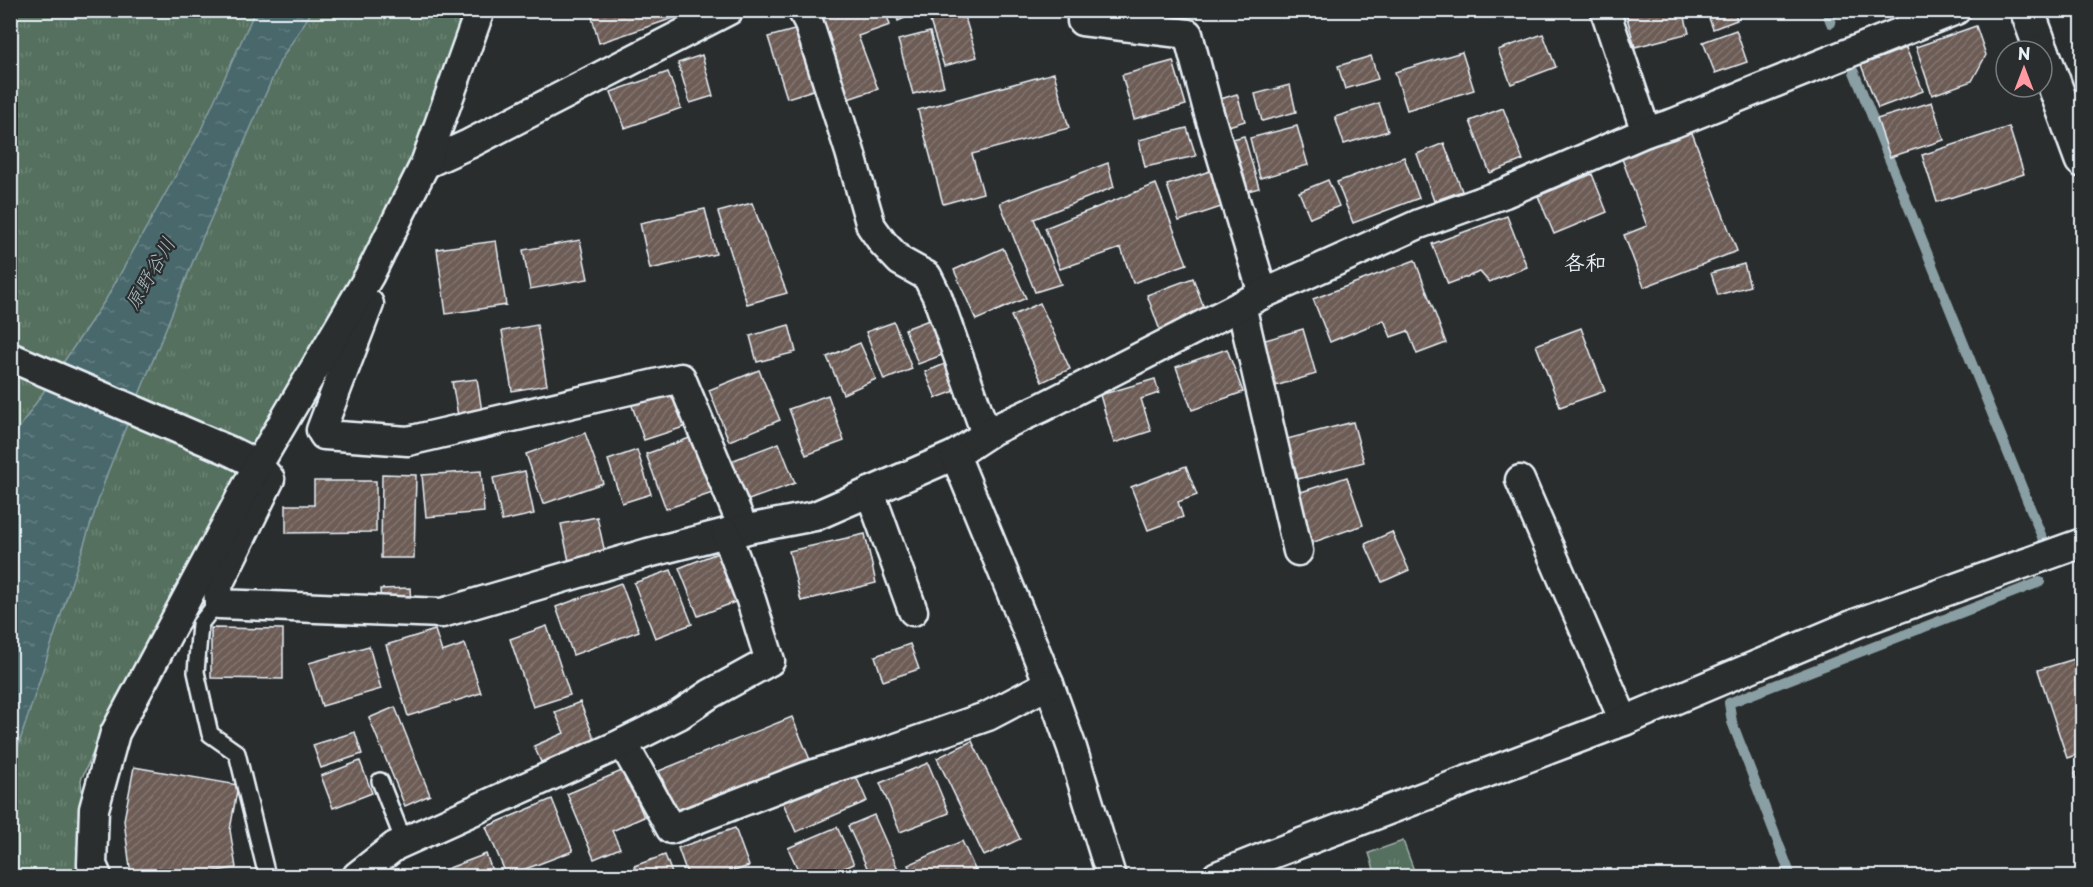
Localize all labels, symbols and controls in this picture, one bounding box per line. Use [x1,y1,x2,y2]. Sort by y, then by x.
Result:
north arrow [1994,39,2054,99]
text: N [2018,41,2030,65]
water label: 原野谷川 [116,231,182,315]
district label: 各和 [1564,245,1606,277]

